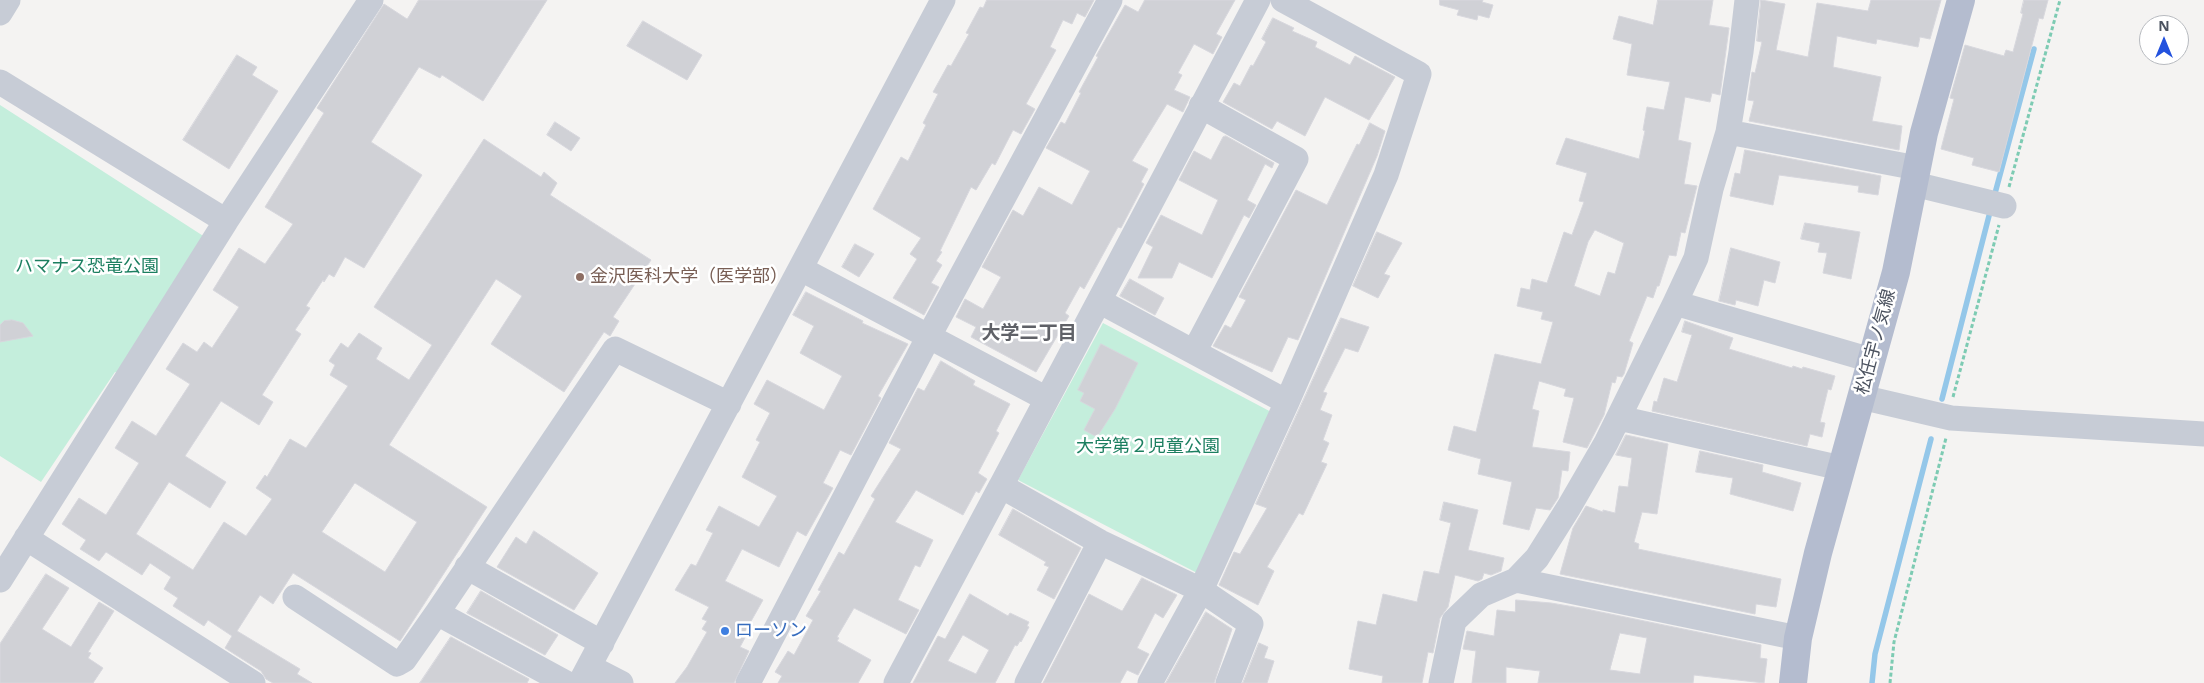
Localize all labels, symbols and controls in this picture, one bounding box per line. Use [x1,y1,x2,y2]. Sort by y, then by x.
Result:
north arrow [2139,15,2189,65]
text: N [2158,16,2170,35]
park label: ハマナス恐竜公園 [15,256,159,278]
place label: 金沢医科大学（医学部） [590,266,788,288]
marker: 金沢医科大学（医学部） [574,271,586,283]
street label: 松任宇ノ気線 [1852,287,1900,397]
district label: 大学二丁目 [982,323,1076,345]
park label: 大学第２児童公園 [1076,436,1220,458]
place label: ローソン [735,620,807,642]
marker: ローソン [719,625,731,637]

